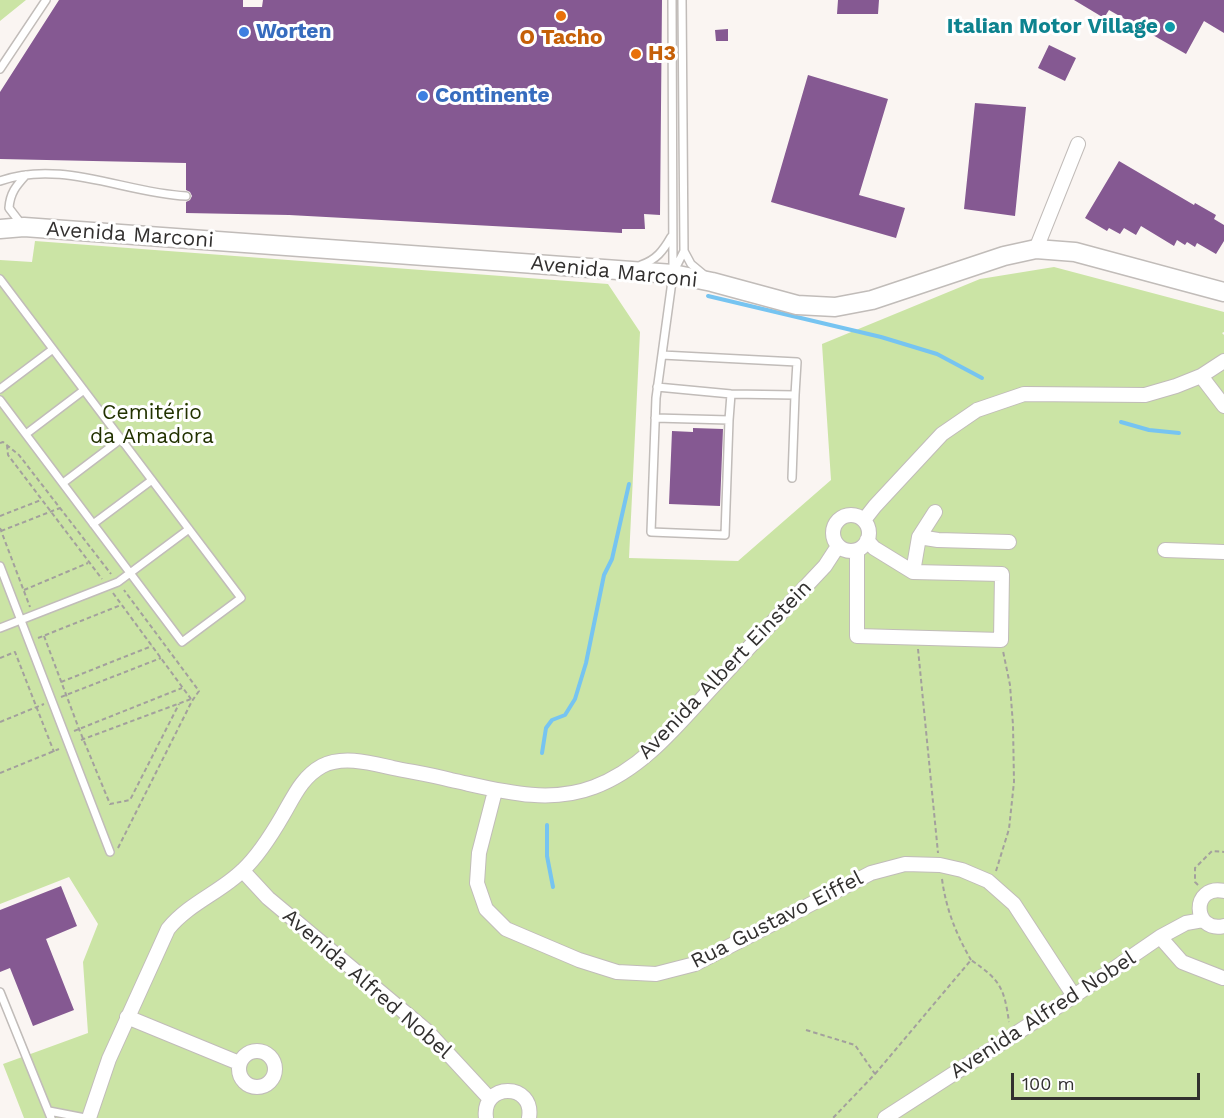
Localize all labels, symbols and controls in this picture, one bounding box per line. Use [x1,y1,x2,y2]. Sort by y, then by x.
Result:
marker: O Tacho [554,9,568,23]
place label: Italian Motor Village [947,14,1158,40]
place label: Worten [256,19,332,45]
marker: Italian Motor Village [1163,20,1177,34]
marker: Worten [237,25,251,39]
place label: O Tacho [520,25,602,51]
place label: H3 [648,41,676,67]
marker: H3 [629,47,643,61]
place label: Continente [435,83,550,109]
marker: Continente [416,89,430,103]
street label: Avenida Marconi [45,217,215,253]
street label: Avenida Marconi [529,251,699,293]
park label: Cemitério da Amadora [90,400,214,450]
street label: Avenida Albert Einstein [633,575,817,765]
street label: Rua Gustavo Eiffel [687,866,867,974]
street label: Avenida Alfred Nobel [277,904,457,1064]
street label: Avenida Alfred Nobel [946,946,1140,1084]
scale bar [1014,1061,1203,1099]
text: 100 m [1022,1073,1075,1094]

